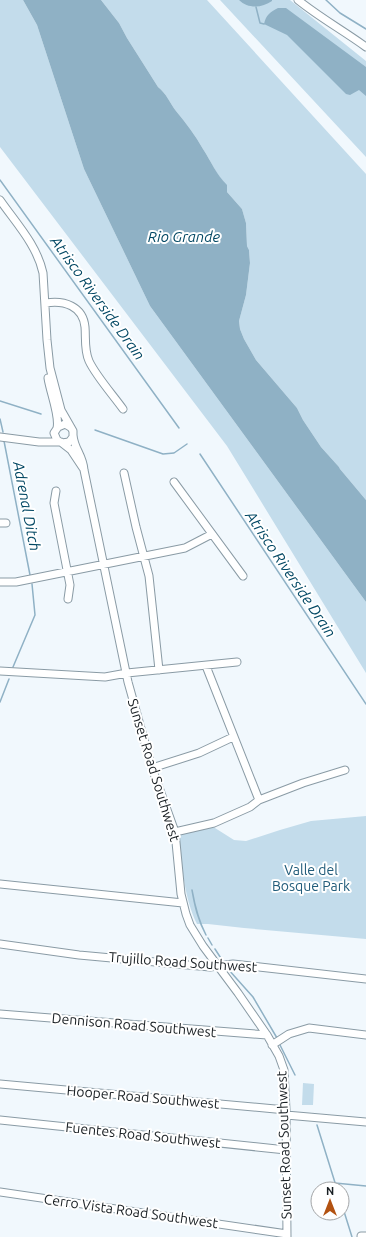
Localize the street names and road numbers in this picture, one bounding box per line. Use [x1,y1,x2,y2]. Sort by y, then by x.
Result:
street label: Sunset Road Southwest [125,697,183,844]
street label: Trujillo Road Southwest [108,949,258,975]
street label: Dennison Road Southwest [51,1010,217,1040]
street label: Sunset Road Southwest [273,1070,295,1219]
street label: Hooper Road Southwest [66,1082,221,1112]
street label: Fuentes Road Southwest [65,1119,222,1151]
street label: Cerro Vista Road Southwest [43,1191,220,1231]

